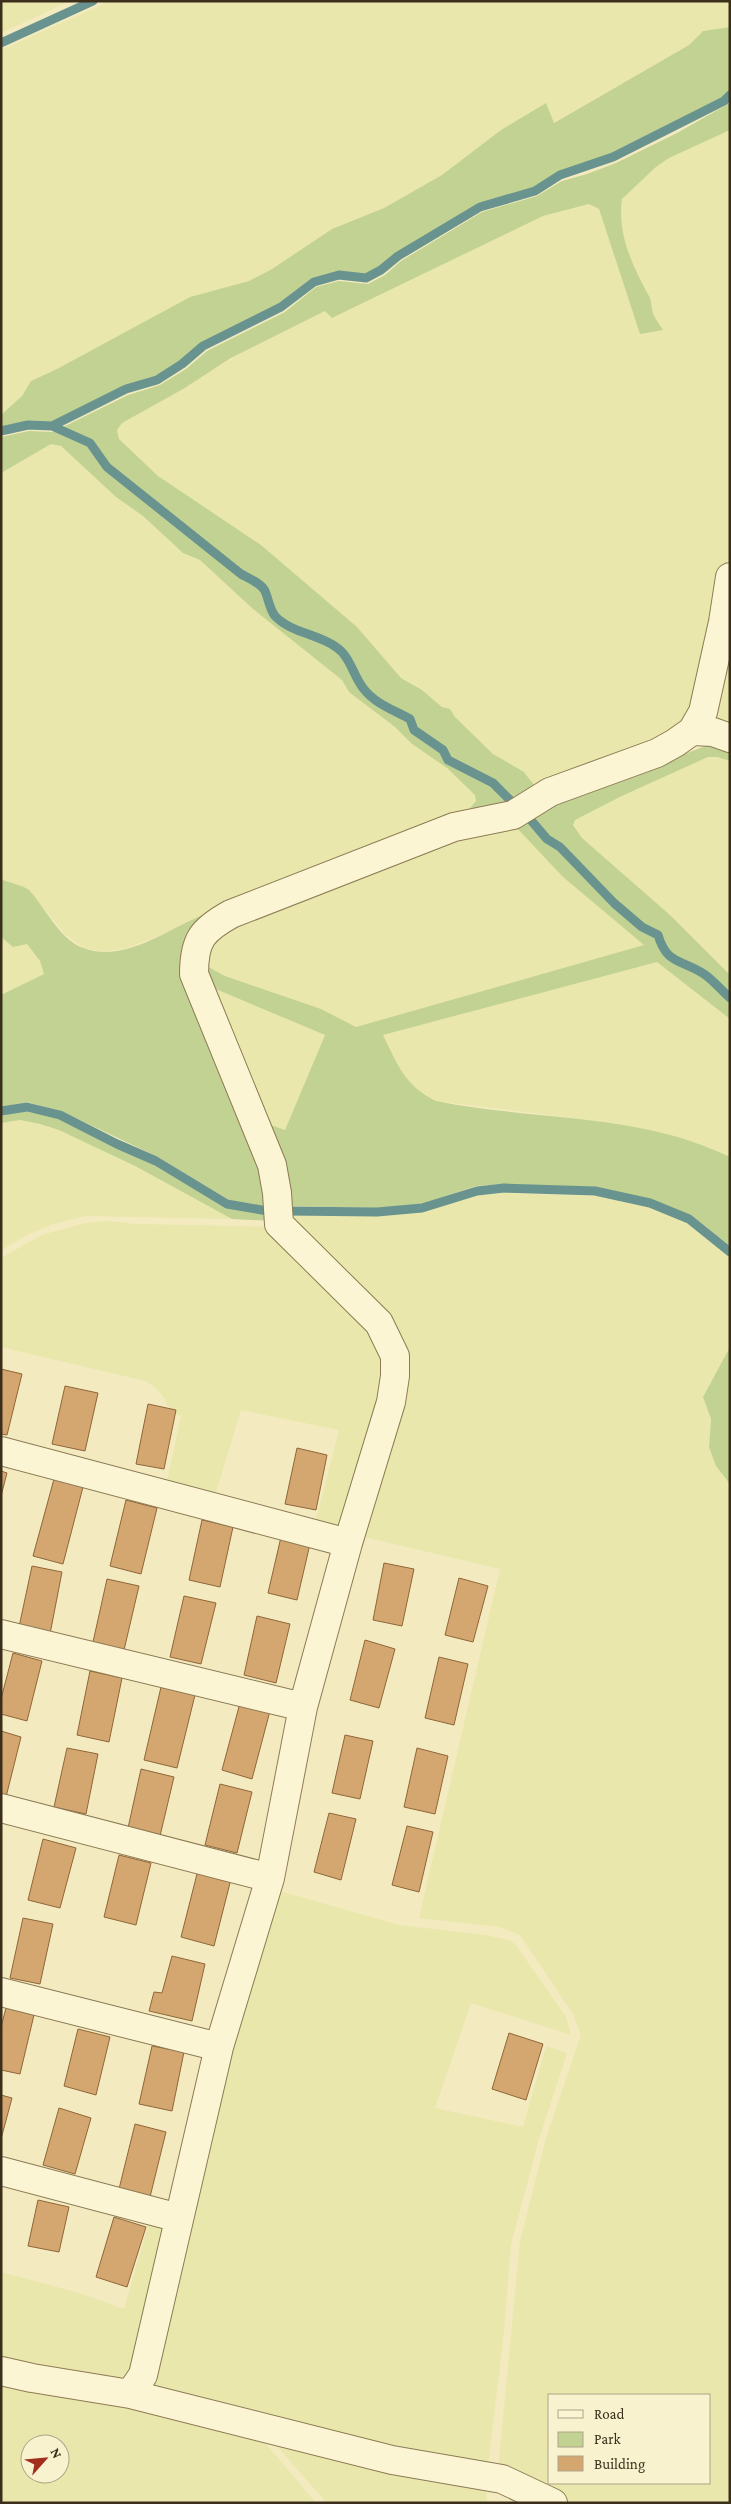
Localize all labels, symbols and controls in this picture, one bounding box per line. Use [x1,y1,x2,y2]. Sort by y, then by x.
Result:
legend [548,2394,711,2484]
text: Road [594,2406,625,2422]
text: Park [594,2431,621,2447]
north arrow [20,2434,70,2484]
text: N [47,2445,66,2461]
text: Building [594,2456,645,2473]

